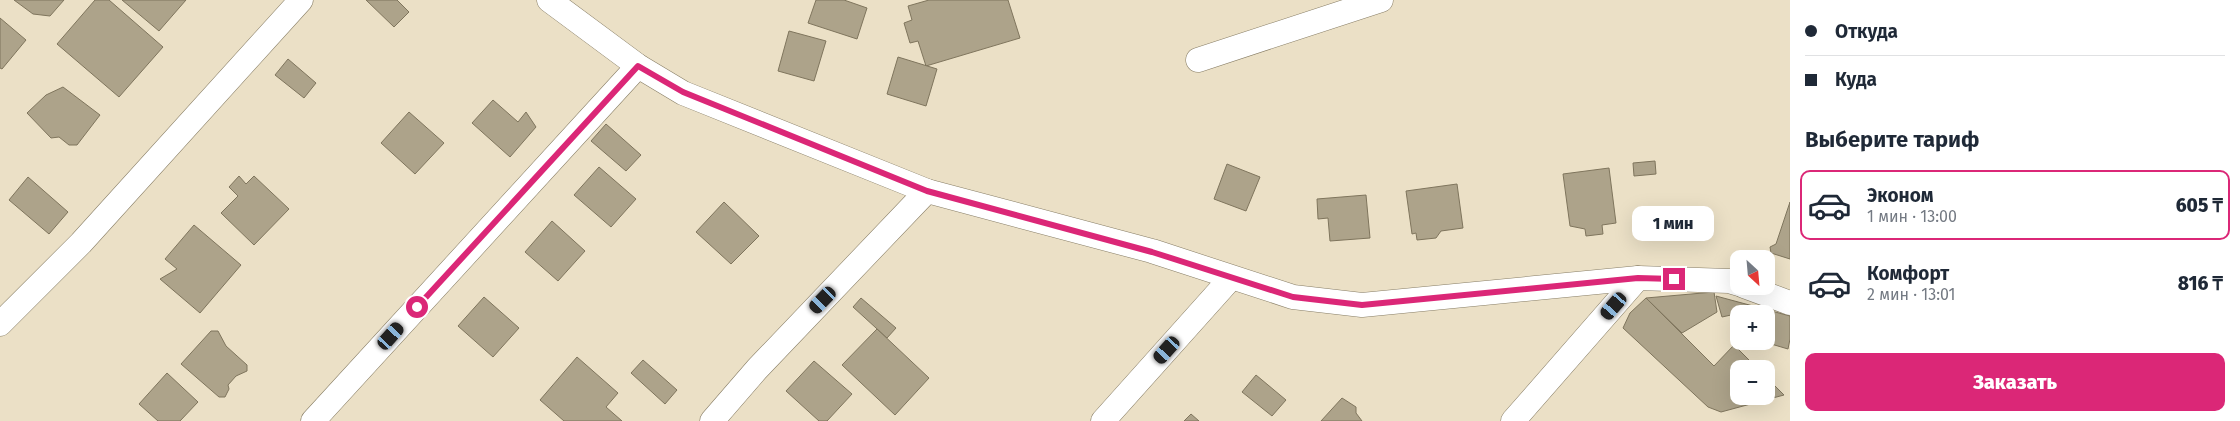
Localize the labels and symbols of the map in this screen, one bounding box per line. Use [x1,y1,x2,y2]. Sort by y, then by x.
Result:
callout: 1 мин [1633,206,1715,242]
north arrow [1730,250,1775,295]
route end [1663,268,1685,290]
car [807,284,838,316]
car [1598,290,1629,322]
route start [406,296,428,318]
car [375,320,406,352]
car [1151,334,1182,366]

